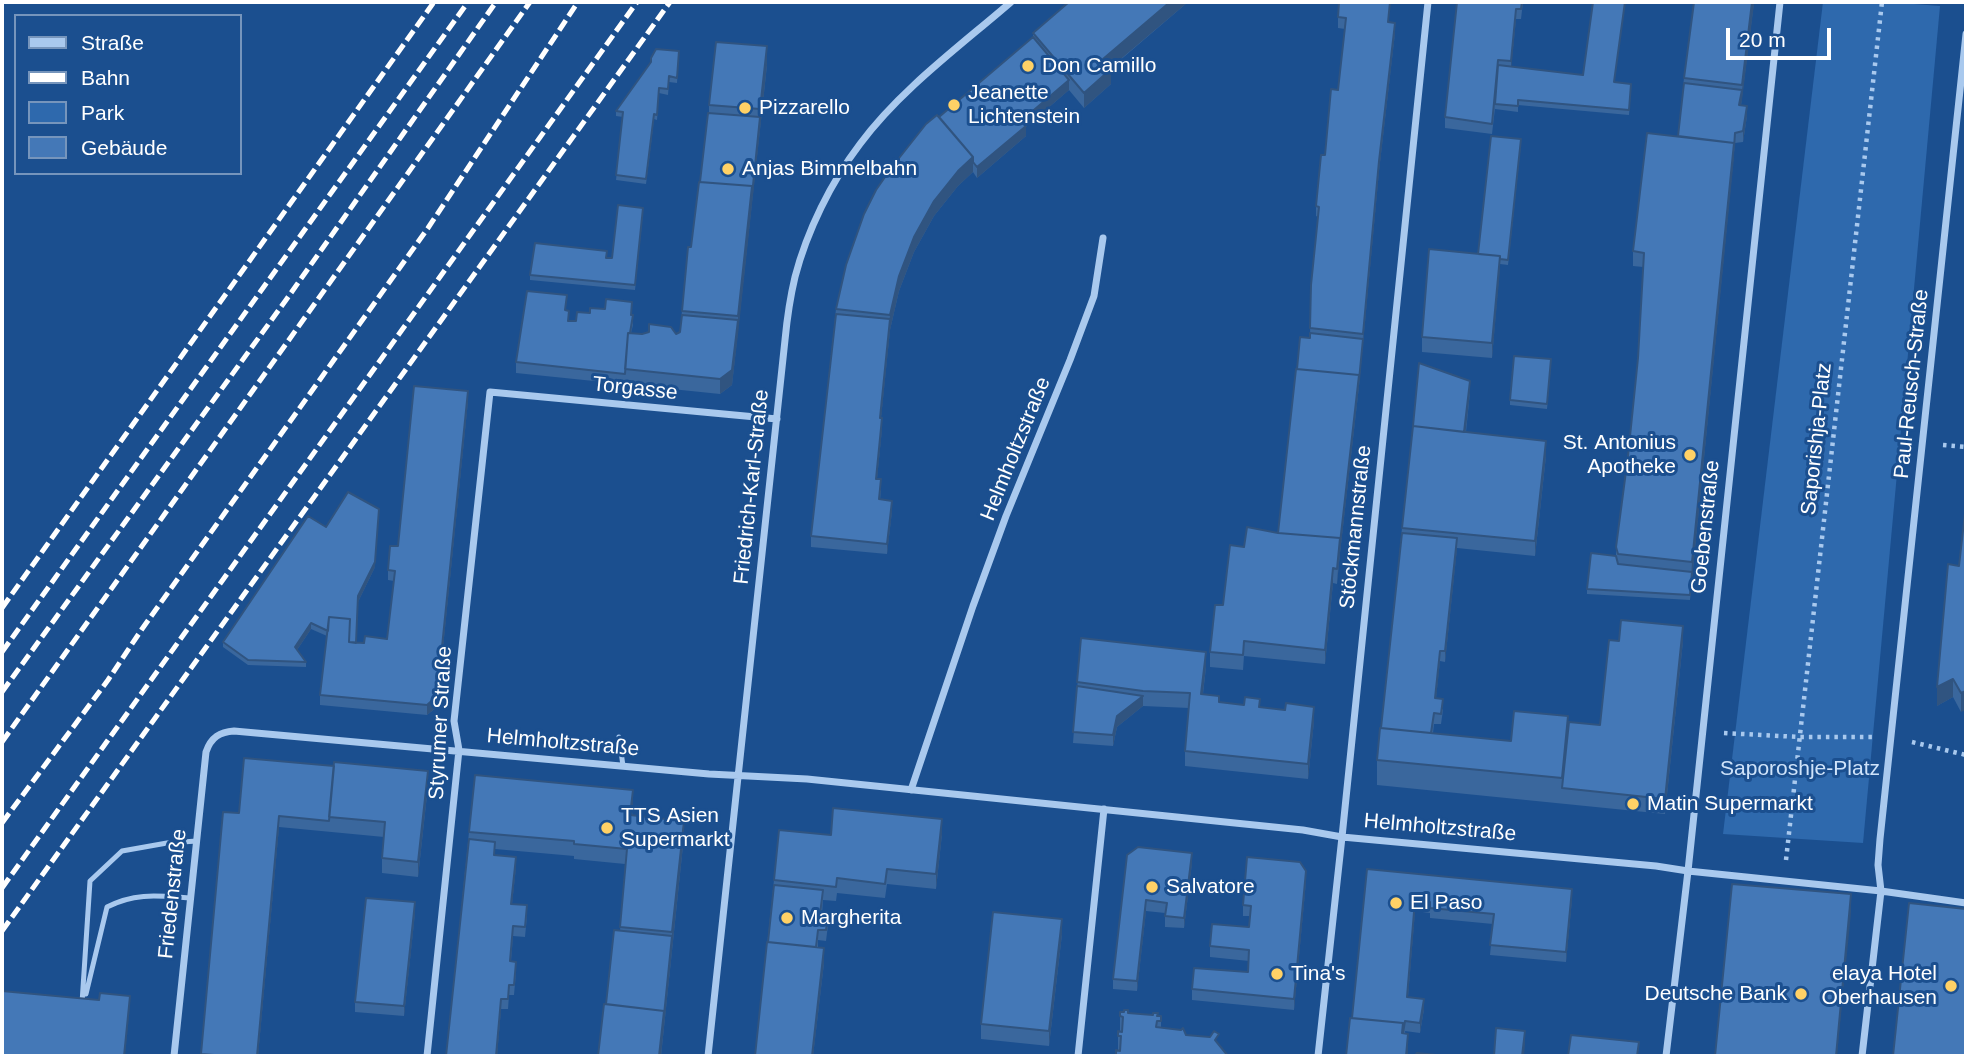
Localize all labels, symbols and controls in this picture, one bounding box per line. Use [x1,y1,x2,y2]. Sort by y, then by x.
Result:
legend [14,14,242,175]
scale bar [1730,14,1835,58]
text: 20 m [1739,28,1786,51]
text: Straße [81,31,144,54]
place label: Don Camillo [1042,53,1156,79]
marker: Don Camillo [1020,58,1036,74]
text: Bahn [81,66,130,89]
place label: Jeanette Lichtenstein [968,80,1080,130]
place label: Pizzarello [759,95,850,121]
marker: Jeanette Lichtenstein [946,97,962,113]
marker: Pizzarello [737,100,753,116]
text: Park [81,101,124,124]
text: Gebäude [81,136,167,159]
place label: Anjas Bimmelbahn [742,156,917,182]
marker: Anjas Bimmelbahn [720,161,736,177]
street label: Paul-Reusch-Straße [1890,288,1934,480]
street label: Saporishja-Platz [1796,362,1838,516]
street label: Torgasse [591,372,679,406]
street label: Helmholtzstraße [976,373,1056,525]
street label: Friedrich-Karl-Straße [729,388,775,586]
place label: St. Antonius Apotheke [1563,430,1676,480]
street label: Stöckmannstraße [1335,444,1377,610]
marker: St. Antonius Apotheke [1682,447,1698,463]
street label: Goebenstraße [1686,459,1726,595]
street label: Styrumer Straße [424,645,458,801]
street label: Helmholtzstraße [486,724,640,762]
park label: Saporoshje-Platz [1720,756,1880,782]
place label: Matin Supermarkt [1647,791,1813,817]
marker: Matin Supermarkt [1625,796,1641,812]
place label: TTS Asien Supermarkt [621,803,730,853]
street label: Helmholtzstraße [1363,809,1517,847]
marker: TTS Asien Supermarkt [599,820,615,836]
street label: Friedenstraße [154,828,192,960]
place label: Salvatore [1166,874,1255,900]
marker: Salvatore [1144,879,1160,895]
place label: El Paso [1410,890,1482,916]
marker: El Paso [1388,895,1404,911]
place label: Margherita [801,905,901,931]
marker: Margherita [779,910,795,926]
place label: Tina's [1291,961,1346,987]
place label: elaya Hotel Oberhausen [1821,961,1937,1011]
marker: Tina's [1269,966,1285,982]
marker: elaya Hotel Oberhausen [1943,978,1959,994]
place label: Deutsche Bank [1645,981,1787,1007]
marker: Deutsche Bank [1793,986,1809,1002]

